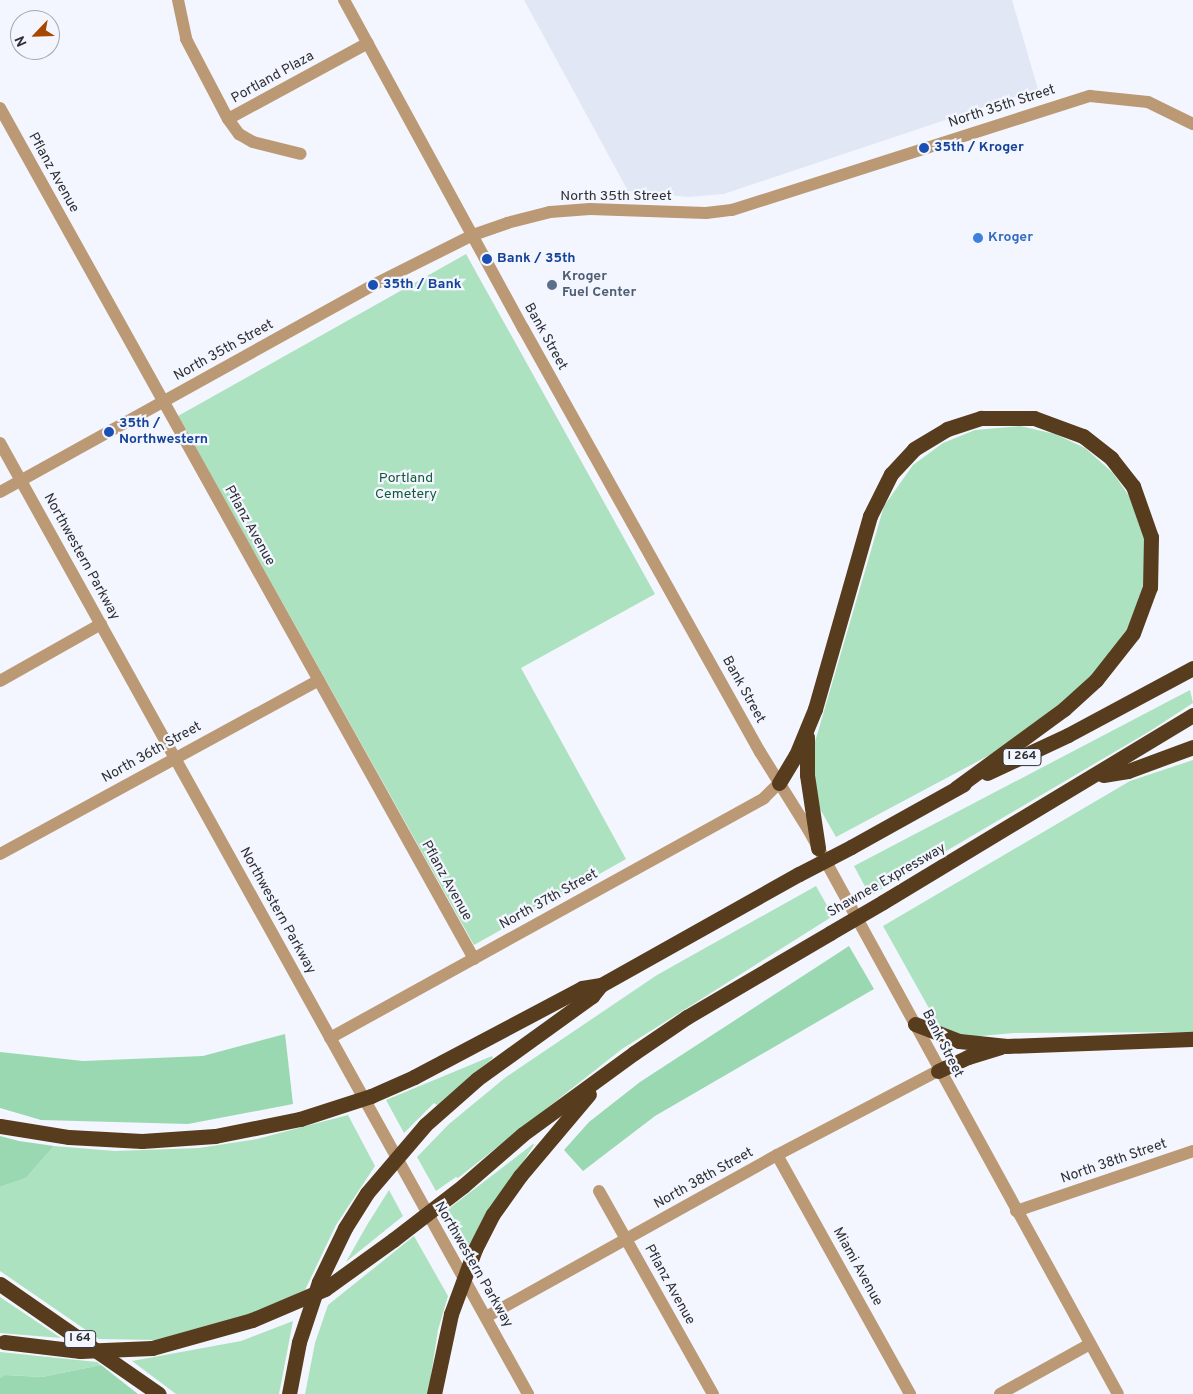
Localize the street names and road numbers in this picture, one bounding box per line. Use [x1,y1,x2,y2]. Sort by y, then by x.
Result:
street label: Portland Plaza [229,48,317,108]
street label: North 35th Street [946,82,1058,132]
street label: Pflanz Avenue [24,130,82,216]
street label: North 35th Street [560,189,672,205]
street label: Bank Street [520,301,570,373]
street label: North 35th Street [171,317,277,385]
street label: Pflanz Avenue [220,483,278,569]
street label: Northwestern Parkway [39,491,123,623]
street label: Bank Street [718,654,768,726]
street label: North 36th Street [99,719,205,787]
road number: I 264 [1002,748,1042,766]
street label: Pflanz Avenue [417,838,475,924]
street label: Shawnee Expressway [825,840,949,922]
street label: Northwestern Parkway [235,845,319,977]
street label: North 37th Street [497,866,601,934]
street label: Bank Street [918,1007,966,1081]
street label: North 38th Street [1059,1136,1169,1188]
street label: North 38th Street [651,1145,757,1213]
street label: Northwestern Parkway [430,1199,516,1331]
street label: Miami Avenue [828,1225,886,1309]
street label: Pflanz Avenue [640,1242,698,1328]
road number: I 64 [64,1330,96,1348]

